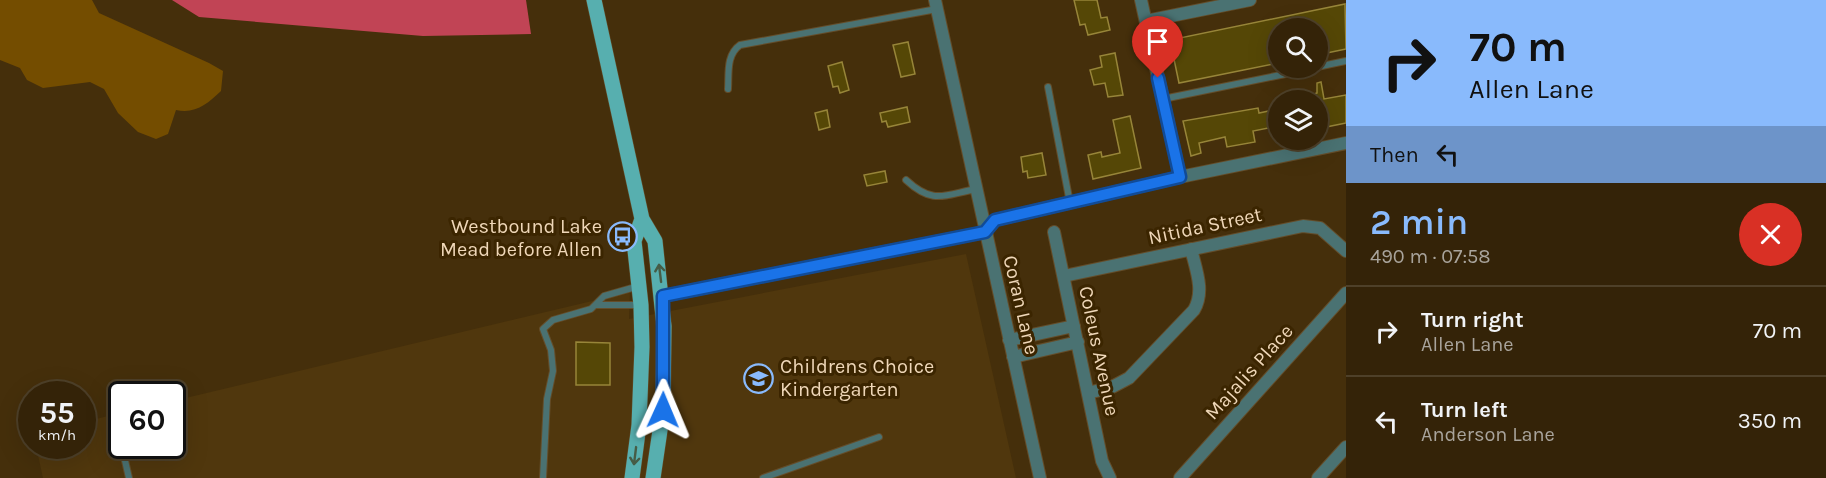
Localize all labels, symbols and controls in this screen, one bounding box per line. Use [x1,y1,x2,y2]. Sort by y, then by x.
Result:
pin [1132,16,1183,78]
map controls [1268,18,1328,150]
button: search [1268,18,1328,78]
text: 70 m [1469,22,1567,72]
icon: right [1370,24,1448,102]
icon: arrive [1141,25,1174,58]
text: Allen Lane [1469,73,1594,105]
button: layers [1268,90,1328,150]
icon: left [1431,138,1464,171]
text: Then [1370,142,1419,168]
text: 2 min [1370,201,1468,243]
street label: Nitida Street [1146,203,1264,249]
button: close [1739,203,1802,266]
place label: Westbound Lake Mead before Allen [440,215,602,261]
bus stop icon: Westbound Lake Mead before Allen [607,221,639,253]
text: 490 m · 07:58 [1370,245,1491,268]
street label: Coran Lane [998,253,1044,357]
one-way arrow [654,264,665,284]
street label: Coleus Avenue [1074,284,1124,418]
text: Turn right [1421,307,1524,333]
icon: right [1370,315,1403,348]
text: 70 m [1753,318,1802,344]
street label: Majalis Place [1200,320,1298,424]
text: Allen Lane [1421,333,1513,356]
place label: Childrens Choice Kindergarten [780,355,934,401]
school or university icon: Childrens Choice Kindergarten [743,362,775,394]
position arrow [631,378,695,442]
speed limit sign: 60 [108,381,186,459]
text: 55 [40,395,74,431]
text: Turn left [1421,397,1508,423]
icon: left [1370,405,1403,438]
text: 350 m [1738,408,1802,434]
text: Anderson Lane [1421,423,1555,446]
text: km/h [38,426,76,444]
one-way arrow [629,445,640,465]

